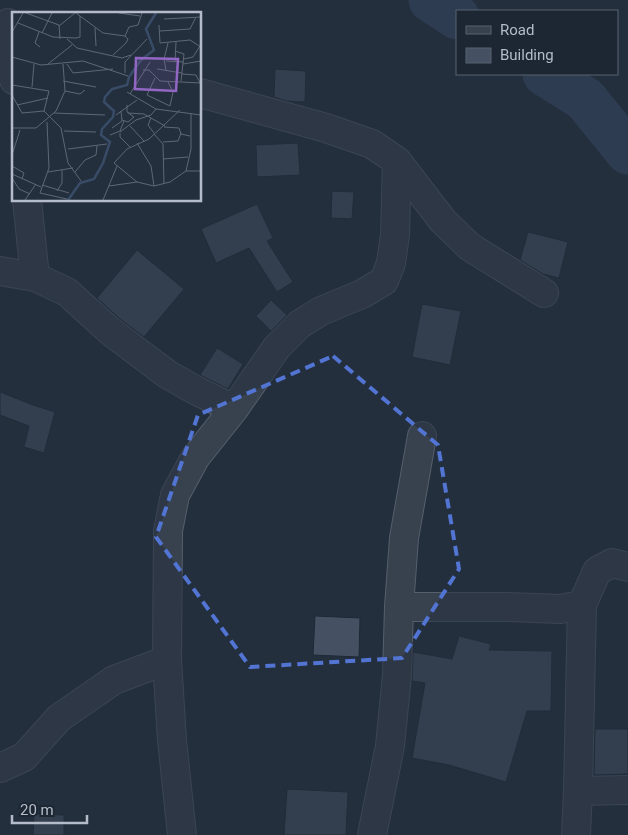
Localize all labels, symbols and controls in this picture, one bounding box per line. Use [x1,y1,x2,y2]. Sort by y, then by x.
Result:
legend [456,10,618,75]
inset map [12,12,201,201]
text: Road [500,21,534,39]
text: Building [500,46,554,64]
scale bar [12,792,88,824]
text: 20 m [20,801,54,819]

